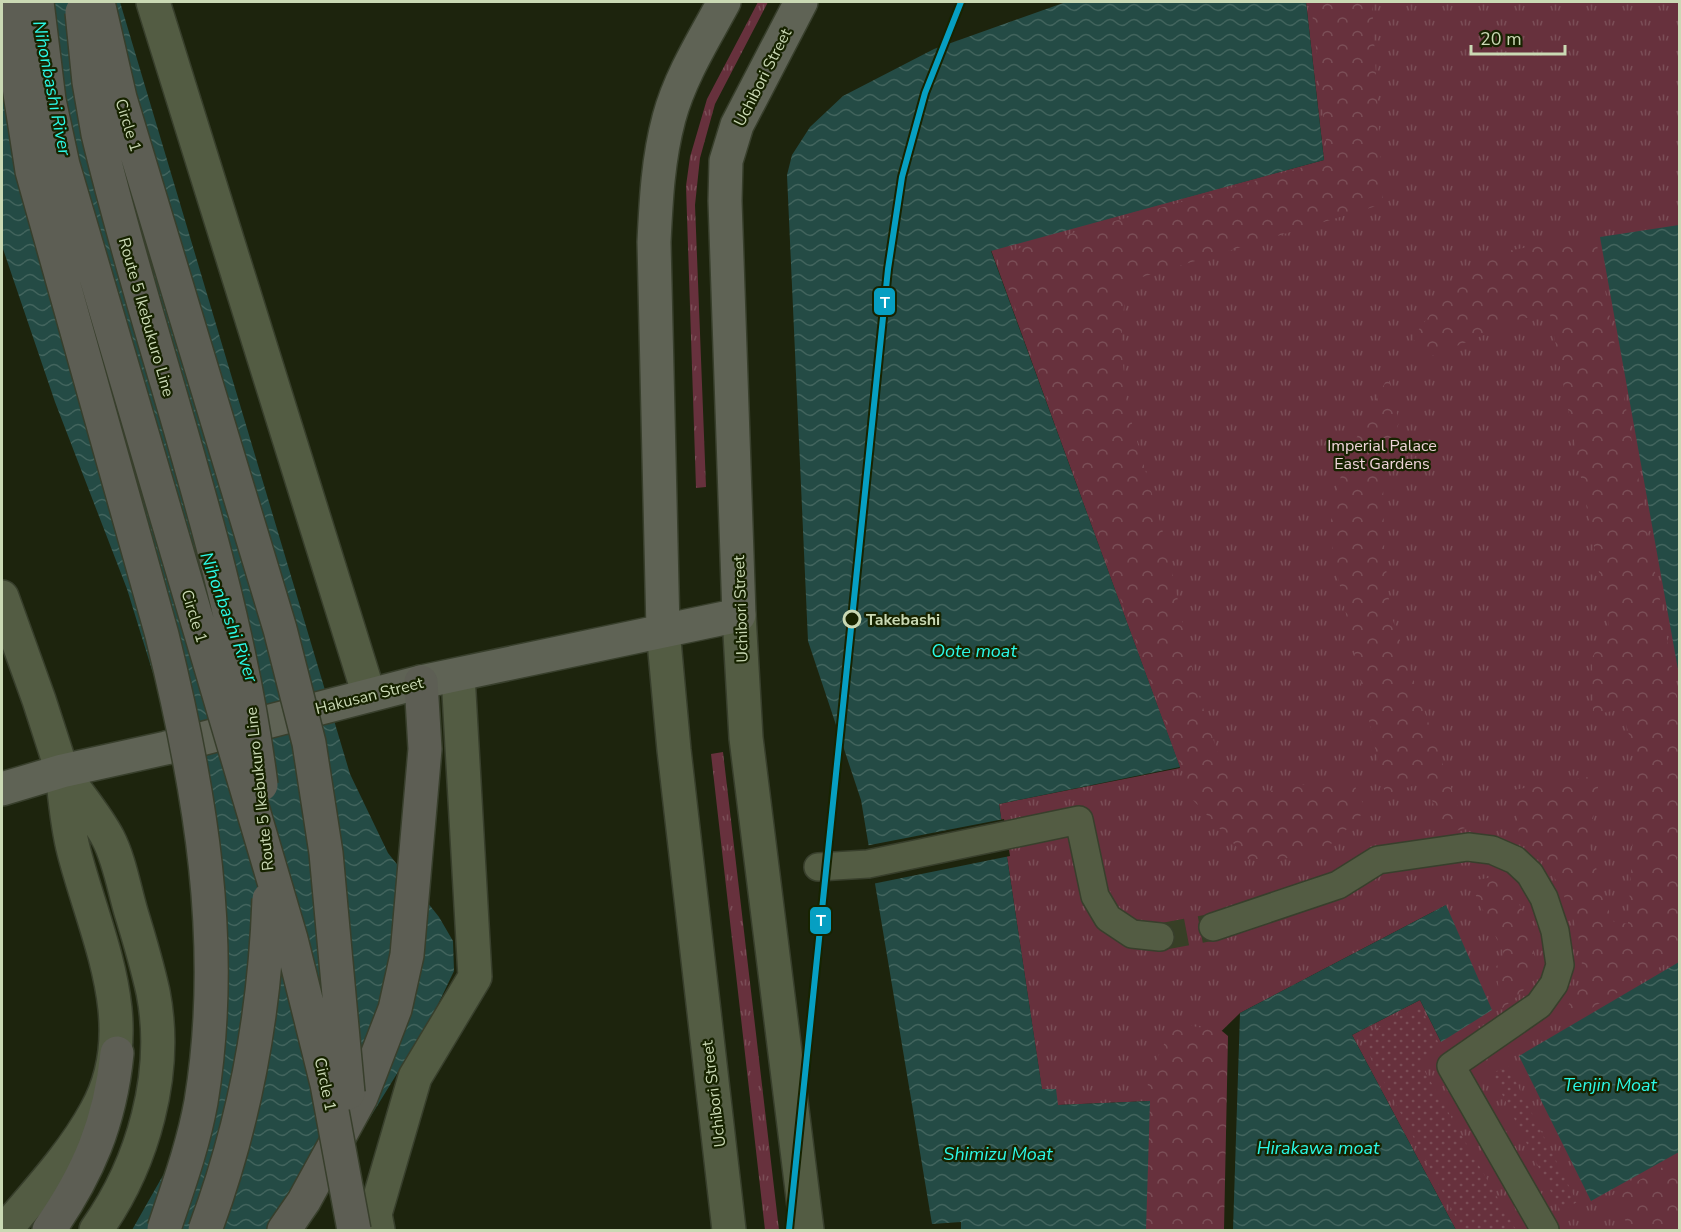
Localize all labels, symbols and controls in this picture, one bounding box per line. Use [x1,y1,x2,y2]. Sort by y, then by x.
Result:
water label: Nihonbashi River [27,18,77,158]
scale bar [1471,18,1566,56]
street label: Uchibori Street [729,24,797,130]
text: 20 m [1480,27,1522,51]
street label: Circle 1 [110,96,147,155]
street label: Route 5 Ikebukuro Line [113,235,179,399]
line badge: T [873,287,896,316]
text: T [880,292,890,314]
park label: Imperial Palace East Gardens [1327,435,1437,475]
water label: Nihonbashi River [194,549,264,686]
street label: Uchibori Street [728,555,754,663]
street label: Circle 1 [176,587,213,646]
place label: Takebashi [866,609,940,631]
marker: Takebashi [843,610,861,628]
water label: Oote moat [931,639,1017,663]
street label: Hakusan Street [313,672,426,720]
street label: Route 5 Ikebukuro Line [240,706,280,872]
line badge: T [809,906,832,935]
text: T [816,910,826,932]
street label: Uchibori Street [696,1039,731,1148]
street label: Circle 1 [309,1055,341,1113]
water label: Tenjin Moat [1563,1073,1658,1097]
water label: Hirakawa moat [1257,1136,1380,1160]
water label: Shimizu Moat [943,1142,1053,1166]

